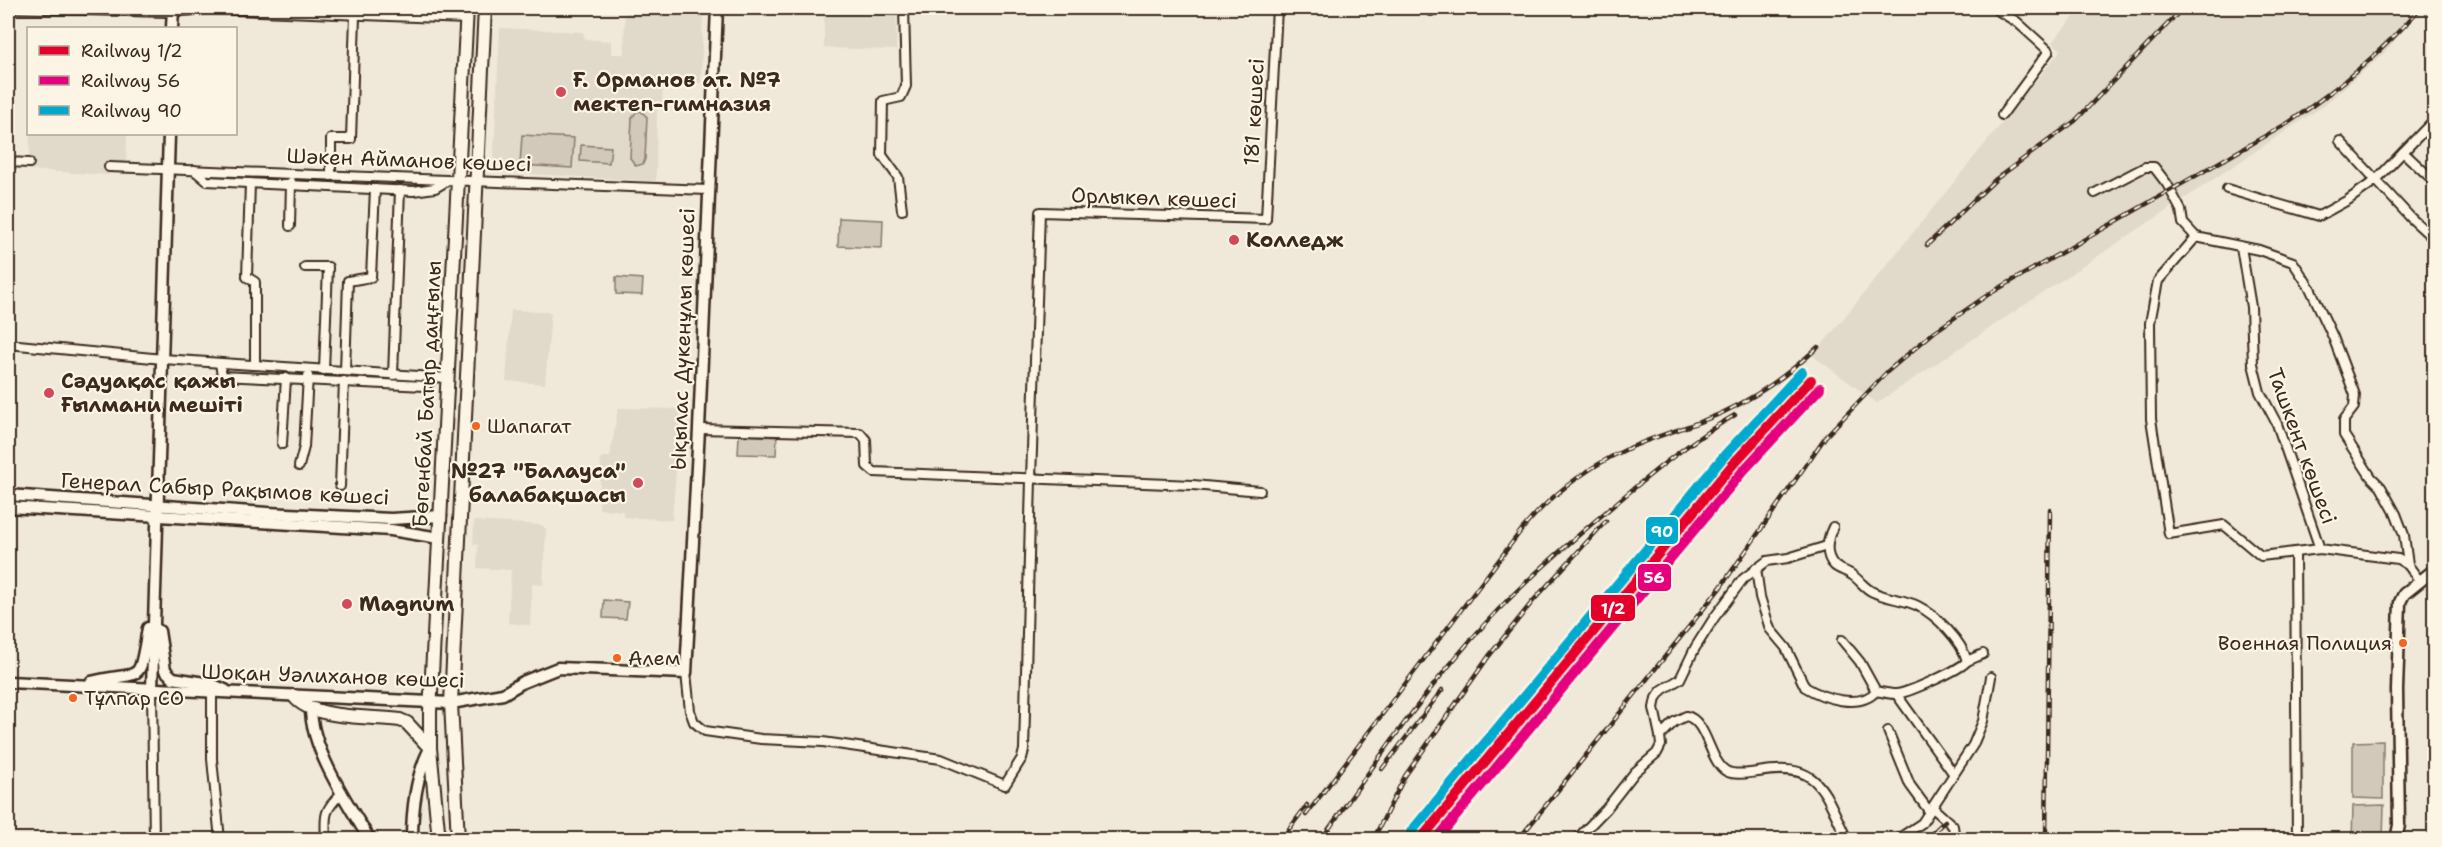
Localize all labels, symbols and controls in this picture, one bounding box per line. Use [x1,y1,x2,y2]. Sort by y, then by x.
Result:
legend [27,27,237,135]
text: Railway 1/2 [81,39,183,63]
street label: 181 көшесі [1237,57,1271,167]
place label: Ғ. Орманов ат. №7 мектеп-гимназия [573,66,781,118]
text: Railway 56 [81,69,180,93]
marker: Ғ. Орманов ат. №7 мектеп-гимназия [554,85,568,99]
text: Railway 90 [81,99,182,123]
street label: Шәкен Айманов көшесі [286,142,532,178]
street label: Орлыкөл көшесі [1071,181,1237,215]
street label: Ықылас Дүкенұлы көшесі [664,207,702,471]
place label: Колледж [1246,226,1344,254]
marker: Колледж [1227,233,1241,247]
street label: Бөгенбай Батыр даңғылы [406,260,448,528]
street label: Ташкент көшесі [2261,364,2343,528]
place label: Сәдуақас қажы Ғылмани мешіті [61,367,243,419]
marker: Сәдуақас қажы Ғылмани мешіті [42,386,56,400]
place label: Шапагат [487,413,572,439]
marker: Шапагат [470,420,482,432]
place label: №27 "Балауса" балабақшасы [451,457,626,509]
street label: Генерал Сабыр Рақымов көшесі [60,466,390,512]
marker: №27 "Балауса" балабақшасы [631,476,645,490]
line badge: 90 [1645,516,1679,545]
text: 90 [1651,521,1673,542]
line badge: 56 [1637,563,1672,592]
text: 56 [1643,567,1665,588]
place label: Magnum [359,590,454,618]
line badge: 1/2 [1590,594,1636,622]
marker: Magnum [340,597,354,611]
text: 1/2 [1601,598,1625,619]
place label: Военная Полиция [2218,630,2392,656]
marker: Военная Полиция [2397,637,2409,649]
place label: Алем [628,645,680,671]
marker: Алем [611,652,623,664]
street label: Шоқан Уәлиханов көшесі [201,657,465,695]
place label: Тұлпар СО [84,685,184,711]
marker: Тұлпар СО [67,692,79,704]

